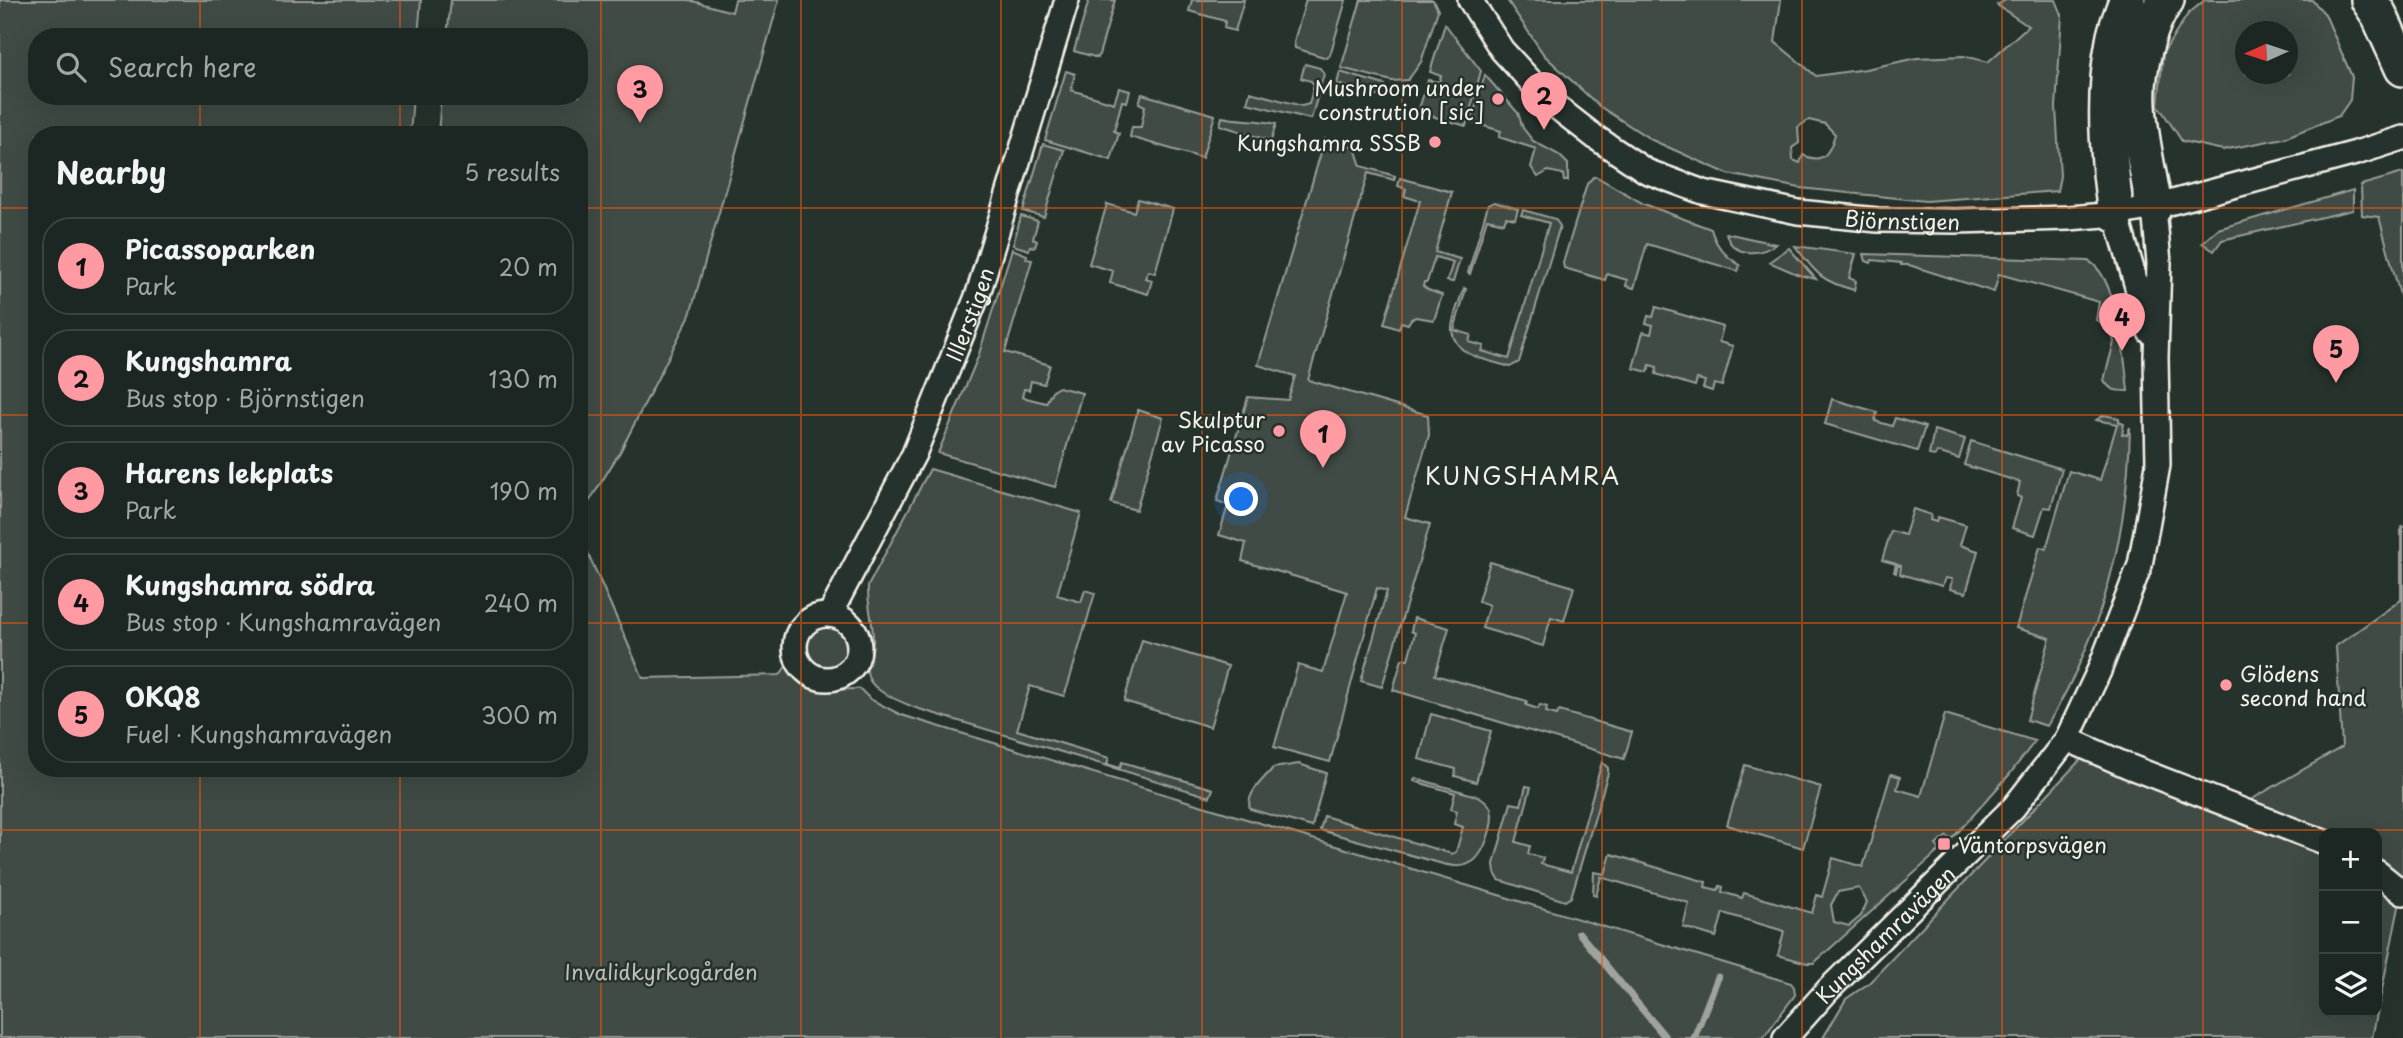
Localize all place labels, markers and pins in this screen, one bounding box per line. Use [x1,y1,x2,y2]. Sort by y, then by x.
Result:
pin: 3 [617,65,663,123]
place label: Mushroom under constrution [sic] [1314,71,1484,127]
pin: 2 [1521,72,1567,130]
marker: Mushroom under constrution [sic] [1490,91,1506,107]
place label: Kungshamra SSSB [1237,126,1421,158]
marker: Kungshamra SSSB [1427,134,1443,150]
pin: 4 [2099,293,2145,351]
pin: 5 [2313,325,2359,383]
place label: Skulptur av Picasso [1161,403,1265,459]
pin: 1 [1300,410,1346,468]
marker: Skulptur av Picasso [1271,423,1287,439]
place label: Glödens second hand [2240,657,2366,713]
marker: Glödens second hand [2218,677,2234,693]
place label: Väntorpsvägen [1958,828,2107,860]
marker: Väntorpsvägen [1936,836,1952,852]

